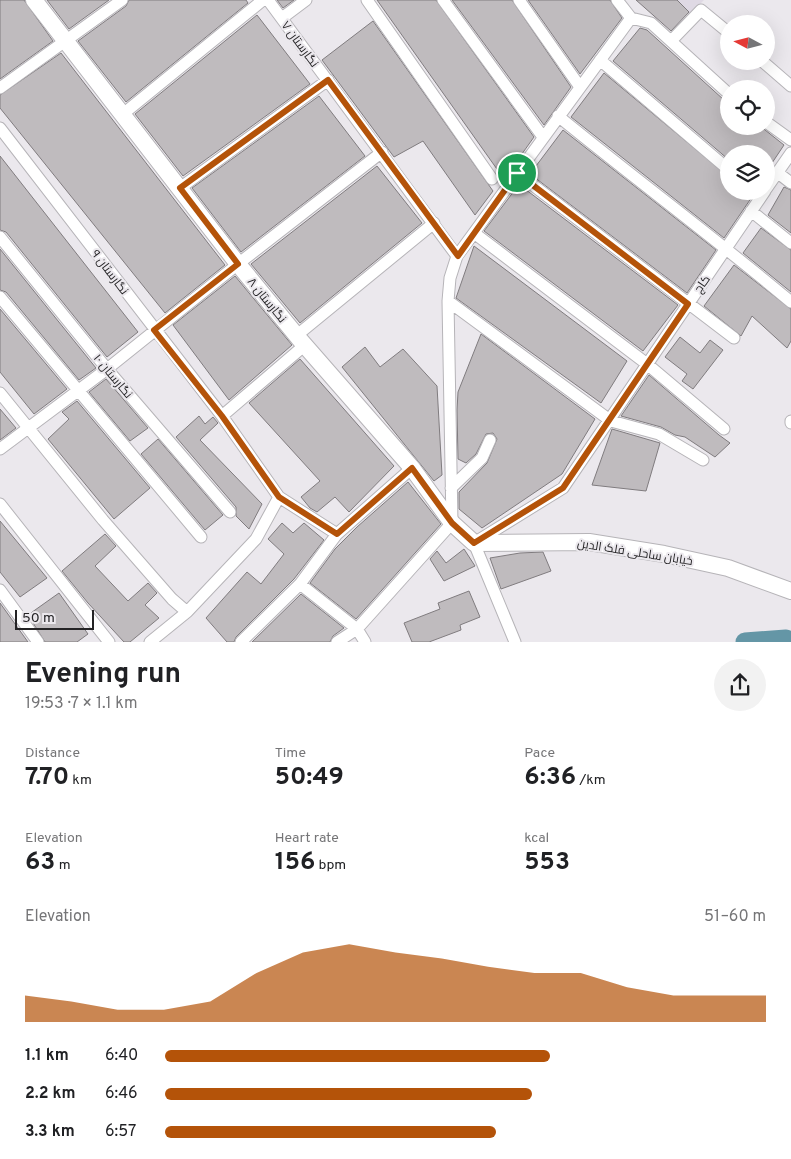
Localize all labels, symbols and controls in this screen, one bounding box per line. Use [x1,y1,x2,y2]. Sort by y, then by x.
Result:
north arrow [720,15,775,70]
map controls [720,15,775,200]
street label: نگارستان ۷ [277,18,321,71]
button: locate [720,80,775,135]
button: layers [720,145,775,200]
pin [496,152,538,194]
icon: arrive [503,159,531,187]
street label: نگارستان ۹ [87,247,131,298]
street label: کاج [691,273,715,297]
street label: نگارستان ۸ [243,275,289,327]
street label: نگارستان ۱۰ [89,351,135,402]
street label: خیابان ساحلی فلک الدین [576,536,694,570]
scale bar [15,606,94,630]
text: 50 m [22,610,55,627]
text: Evening run [25,657,181,693]
button: share [714,659,766,711]
text: 19:53 · 7 × 1.1 km [25,694,137,714]
text: Distance [25,745,80,762]
text: Time [275,745,306,762]
text: Pace [524,745,555,762]
text: 7.70 [25,762,69,794]
text: 50:49 [275,762,344,794]
text: 6:36 [524,762,576,794]
text: km [69,772,92,789]
text: /km [576,772,606,789]
text: Elevation [25,830,83,847]
text: Heart rate [275,830,339,847]
text: kcal [524,830,549,847]
text: 63 [25,847,55,879]
text: 156 [275,847,315,879]
text: 553 [524,847,570,879]
text: m [55,857,71,874]
text: bpm [315,857,346,874]
text: Elevation [25,907,91,927]
text: 51–60 m [704,907,766,927]
text: 1.1 km [25,1046,69,1066]
text: 6:40 [105,1046,138,1066]
text: 2.2 km [25,1084,75,1104]
text: 6:46 [105,1084,138,1104]
text: 3.3 km [25,1122,75,1142]
text: 6:57 [105,1122,136,1142]

